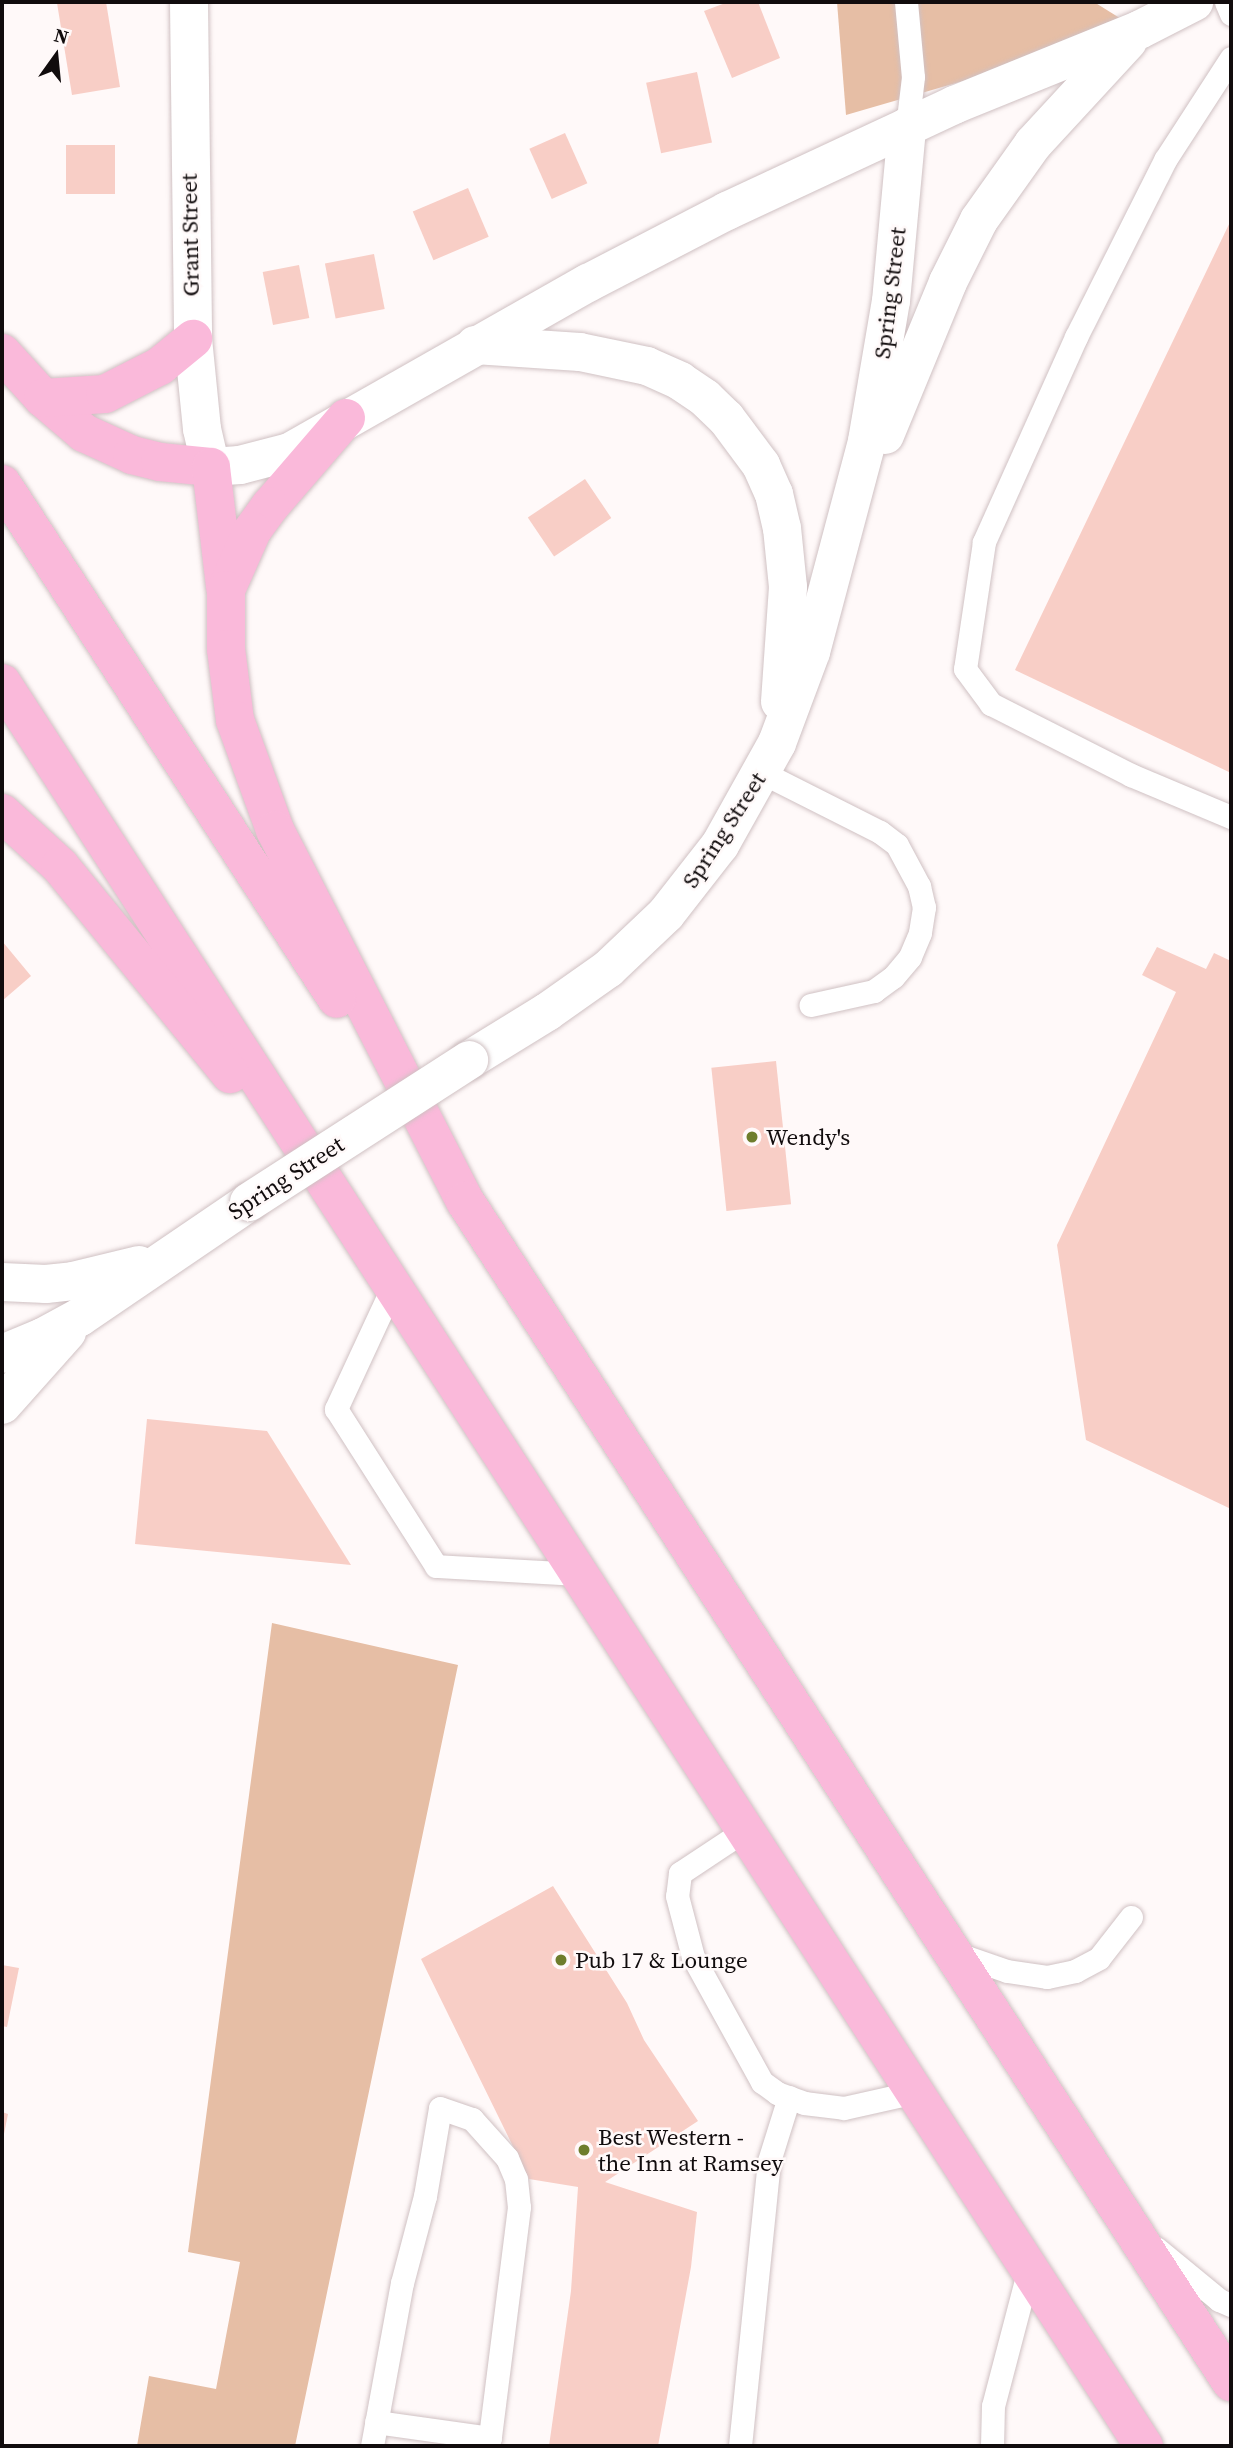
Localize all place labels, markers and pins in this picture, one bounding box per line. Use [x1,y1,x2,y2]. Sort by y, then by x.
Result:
place label: Wendy's [766,1123,850,1151]
marker: Wendy's [744,1129,760,1145]
place label: Pub 17 & Lounge [575,1946,748,1974]
marker: Pub 17 & Lounge [553,1952,569,1968]
place label: Best Western - the Inn at Ramsey [598,2123,783,2177]
marker: Best Western - the Inn at Ramsey [576,2142,592,2158]

